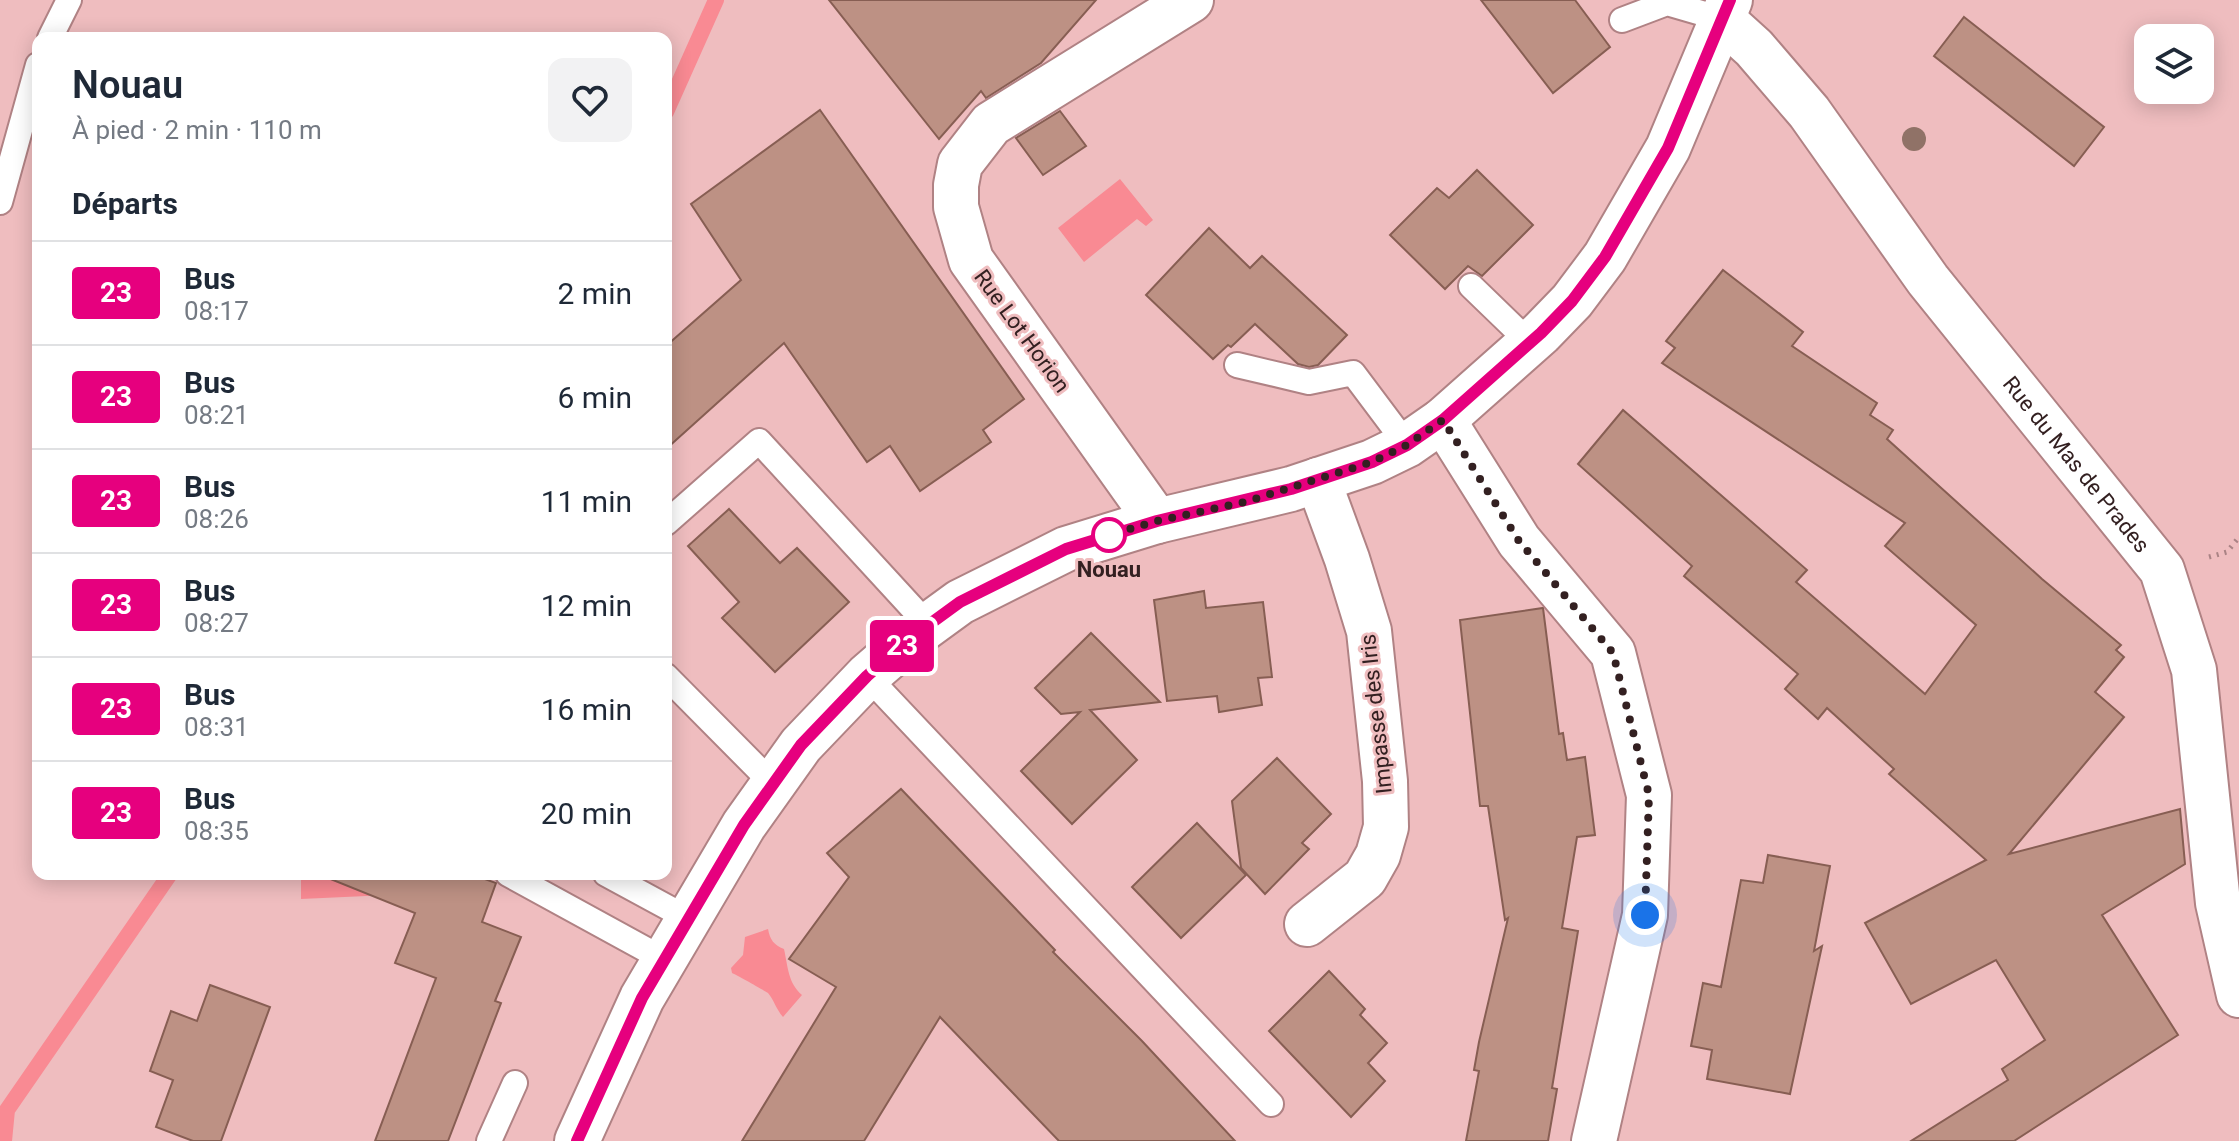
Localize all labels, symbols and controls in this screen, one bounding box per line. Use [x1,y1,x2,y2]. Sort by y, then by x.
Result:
map controls [2134,24,2214,104]
button: layers [2134,24,2214,104]
button: heart [548,58,632,142]
text: Nouau [72,63,183,107]
text: À pied · 2 min · 110 m [72,115,322,145]
text: Départs [72,186,178,221]
text: Bus [184,261,235,296]
street label: Rue Lot Horion [969,265,1075,397]
text: 23 [100,276,132,309]
text: 2 min [558,276,632,311]
text: 08:17 [184,296,249,326]
text: Bus [184,365,235,400]
street label: Rue du Mas de Prades [1998,371,2155,557]
text: 23 [100,380,132,413]
text: 6 min [558,380,632,415]
text: 08:21 [184,400,249,430]
text: Bus [184,469,235,504]
text: 23 [100,484,132,517]
text: 11 min [541,484,632,519]
text: 08:26 [184,504,249,534]
marker: Nouau [1092,518,1126,552]
place label: Nouau [1077,557,1141,582]
text: Bus [184,573,235,608]
text: 23 [100,588,132,621]
text: 12 min [541,588,632,623]
text: 08:27 [184,608,249,638]
line badge: 23 [866,620,938,672]
text: 23 [886,629,918,662]
street label: Impasse des Iris [1355,633,1397,795]
text: Bus [184,677,235,712]
text: 23 [100,692,132,725]
text: 16 min [541,692,632,727]
text: 08:31 [184,712,249,742]
text: Bus [184,781,235,816]
text: 23 [100,796,132,829]
text: 20 min [541,796,632,831]
text: 08:35 [184,816,249,846]
your location [1625,895,1665,935]

